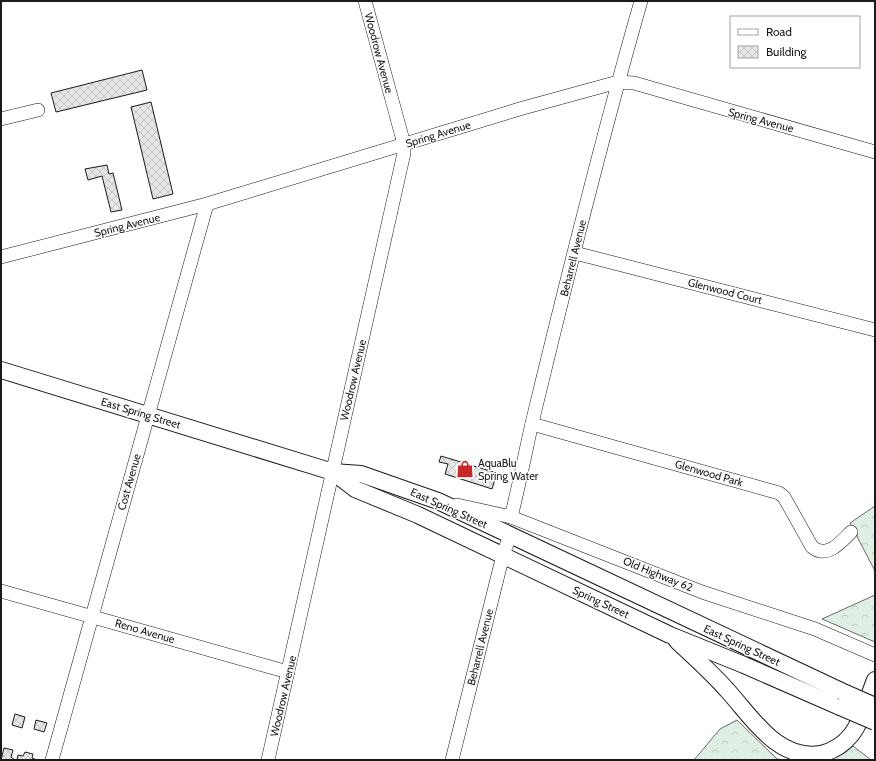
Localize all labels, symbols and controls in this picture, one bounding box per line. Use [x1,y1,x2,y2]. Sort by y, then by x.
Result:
street label: Woodrow Avenue [362,11,397,95]
legend [730,16,860,68]
text: Road [766,24,792,39]
text: Building [766,44,808,59]
street label: Spring Avenue [727,105,796,136]
street label: Spring Avenue [404,117,473,151]
street label: Spring Avenue [93,210,162,240]
street label: Beharrell Avenue [557,218,589,298]
street label: Glenwood Court [687,275,764,307]
street label: Woodrow Avenue [337,338,369,422]
street label: East Spring Street [99,394,183,432]
street label: Cost Avenue [114,452,144,512]
place label: AquaBlu Spring Water [478,456,539,483]
street label: Glenwood Park [673,457,745,489]
shop icon: AquaBlu Spring Water [455,459,475,479]
street label: East Spring Street [408,485,490,531]
street label: Old Highway 62 [621,554,695,594]
street label: Spring Street [571,583,632,621]
street label: Beharrell Avenue [464,607,496,687]
street label: Reno Avenue [113,616,177,646]
street label: East Spring Street [702,621,783,669]
street label: Woodrow Avenue [267,654,299,738]

